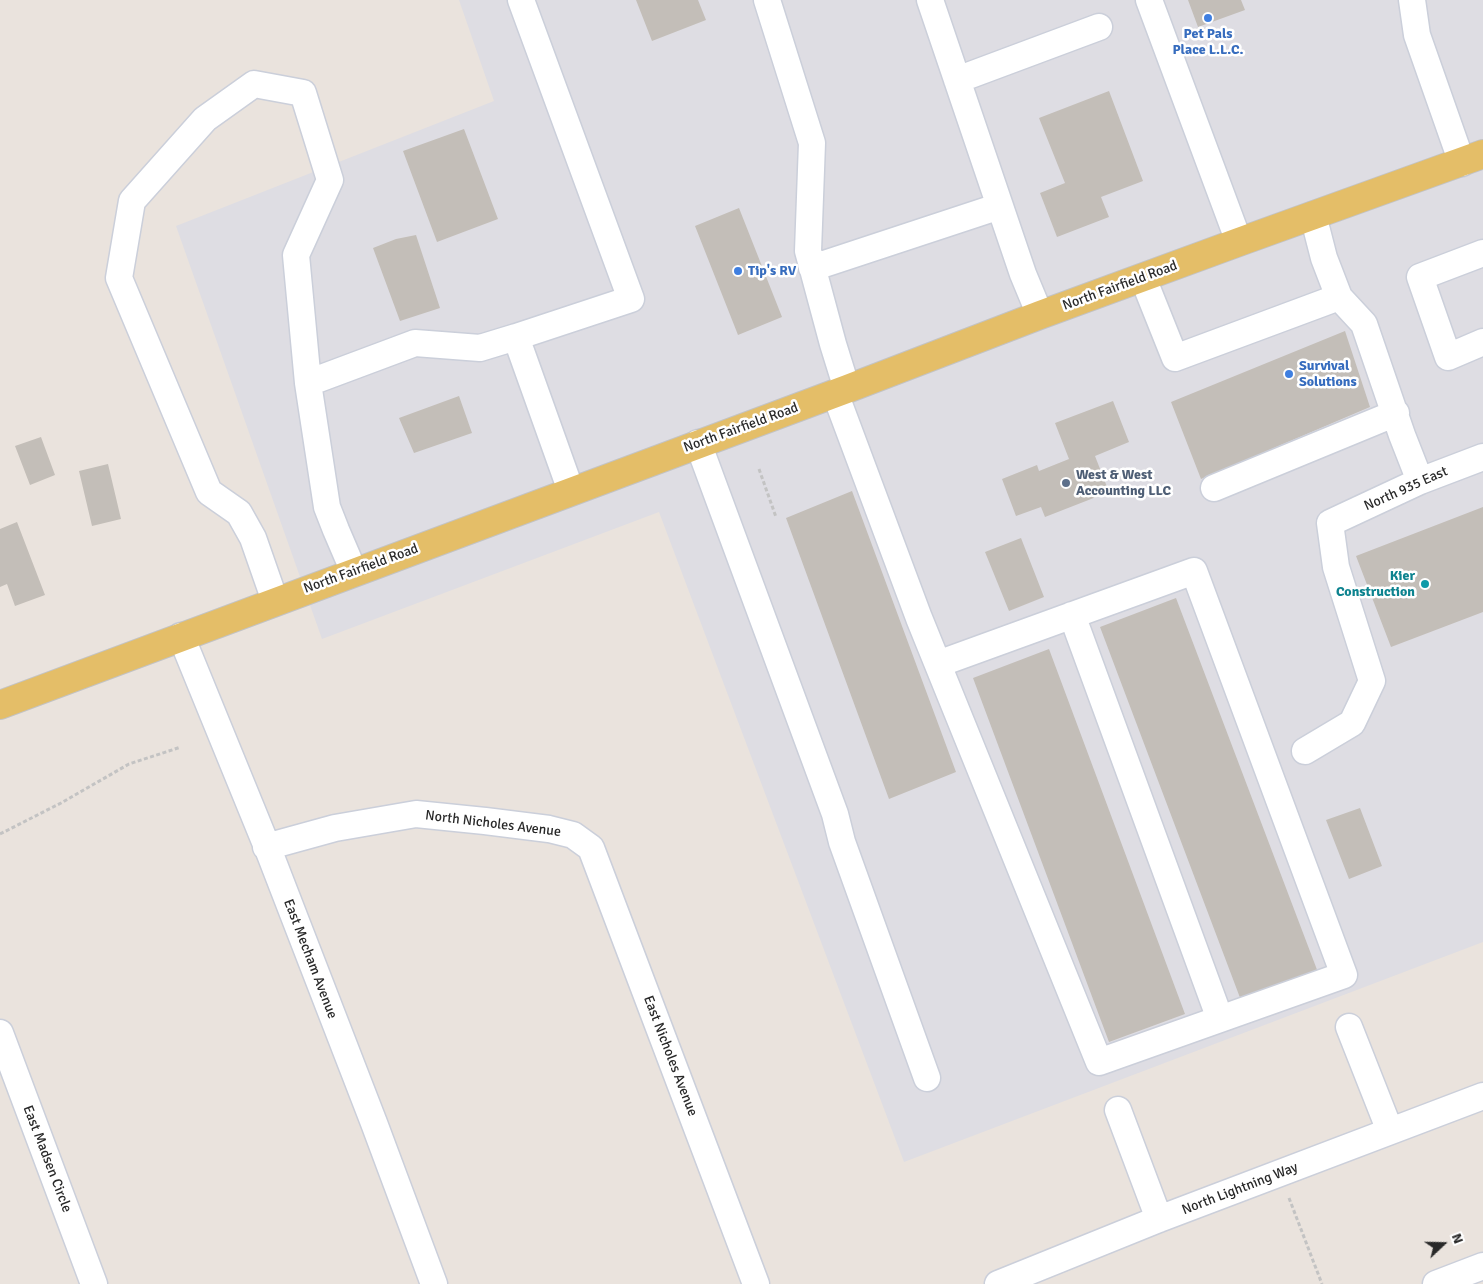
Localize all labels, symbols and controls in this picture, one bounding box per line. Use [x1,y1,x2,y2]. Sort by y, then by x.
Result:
marker: Pet Pals Place L.L.C. [1202,12,1214,24]
place label: Pet Pals Place L.L.C. [1172,26,1244,58]
street label: North Fairfield Road [1060,257,1180,315]
place label: Tip's RV [748,263,796,279]
marker: Tip's RV [732,265,744,277]
place label: Survival Solutions [1299,358,1357,391]
marker: Survival Solutions [1283,368,1295,380]
street label: North Fairfield Road [681,399,801,457]
street label: North 935 East [1362,463,1450,515]
place label: West & West Accounting LLC [1076,467,1171,500]
marker: West & West Accounting LLC [1060,477,1072,489]
street label: North Fairfield Road [301,540,421,598]
place label: Kier Construction [1336,568,1415,600]
marker: Kier Construction [1419,578,1431,590]
street label: North Nicholes Avenue [424,807,562,841]
street label: East Mecham Avenue [279,897,341,1021]
street label: East Nicholes Avenue [639,993,701,1119]
street label: East Madsen Circle [19,1103,75,1215]
street label: North Lightning Way [1180,1159,1300,1219]
north arrow [1418,1219,1468,1269]
text: N [1448,1231,1467,1246]

